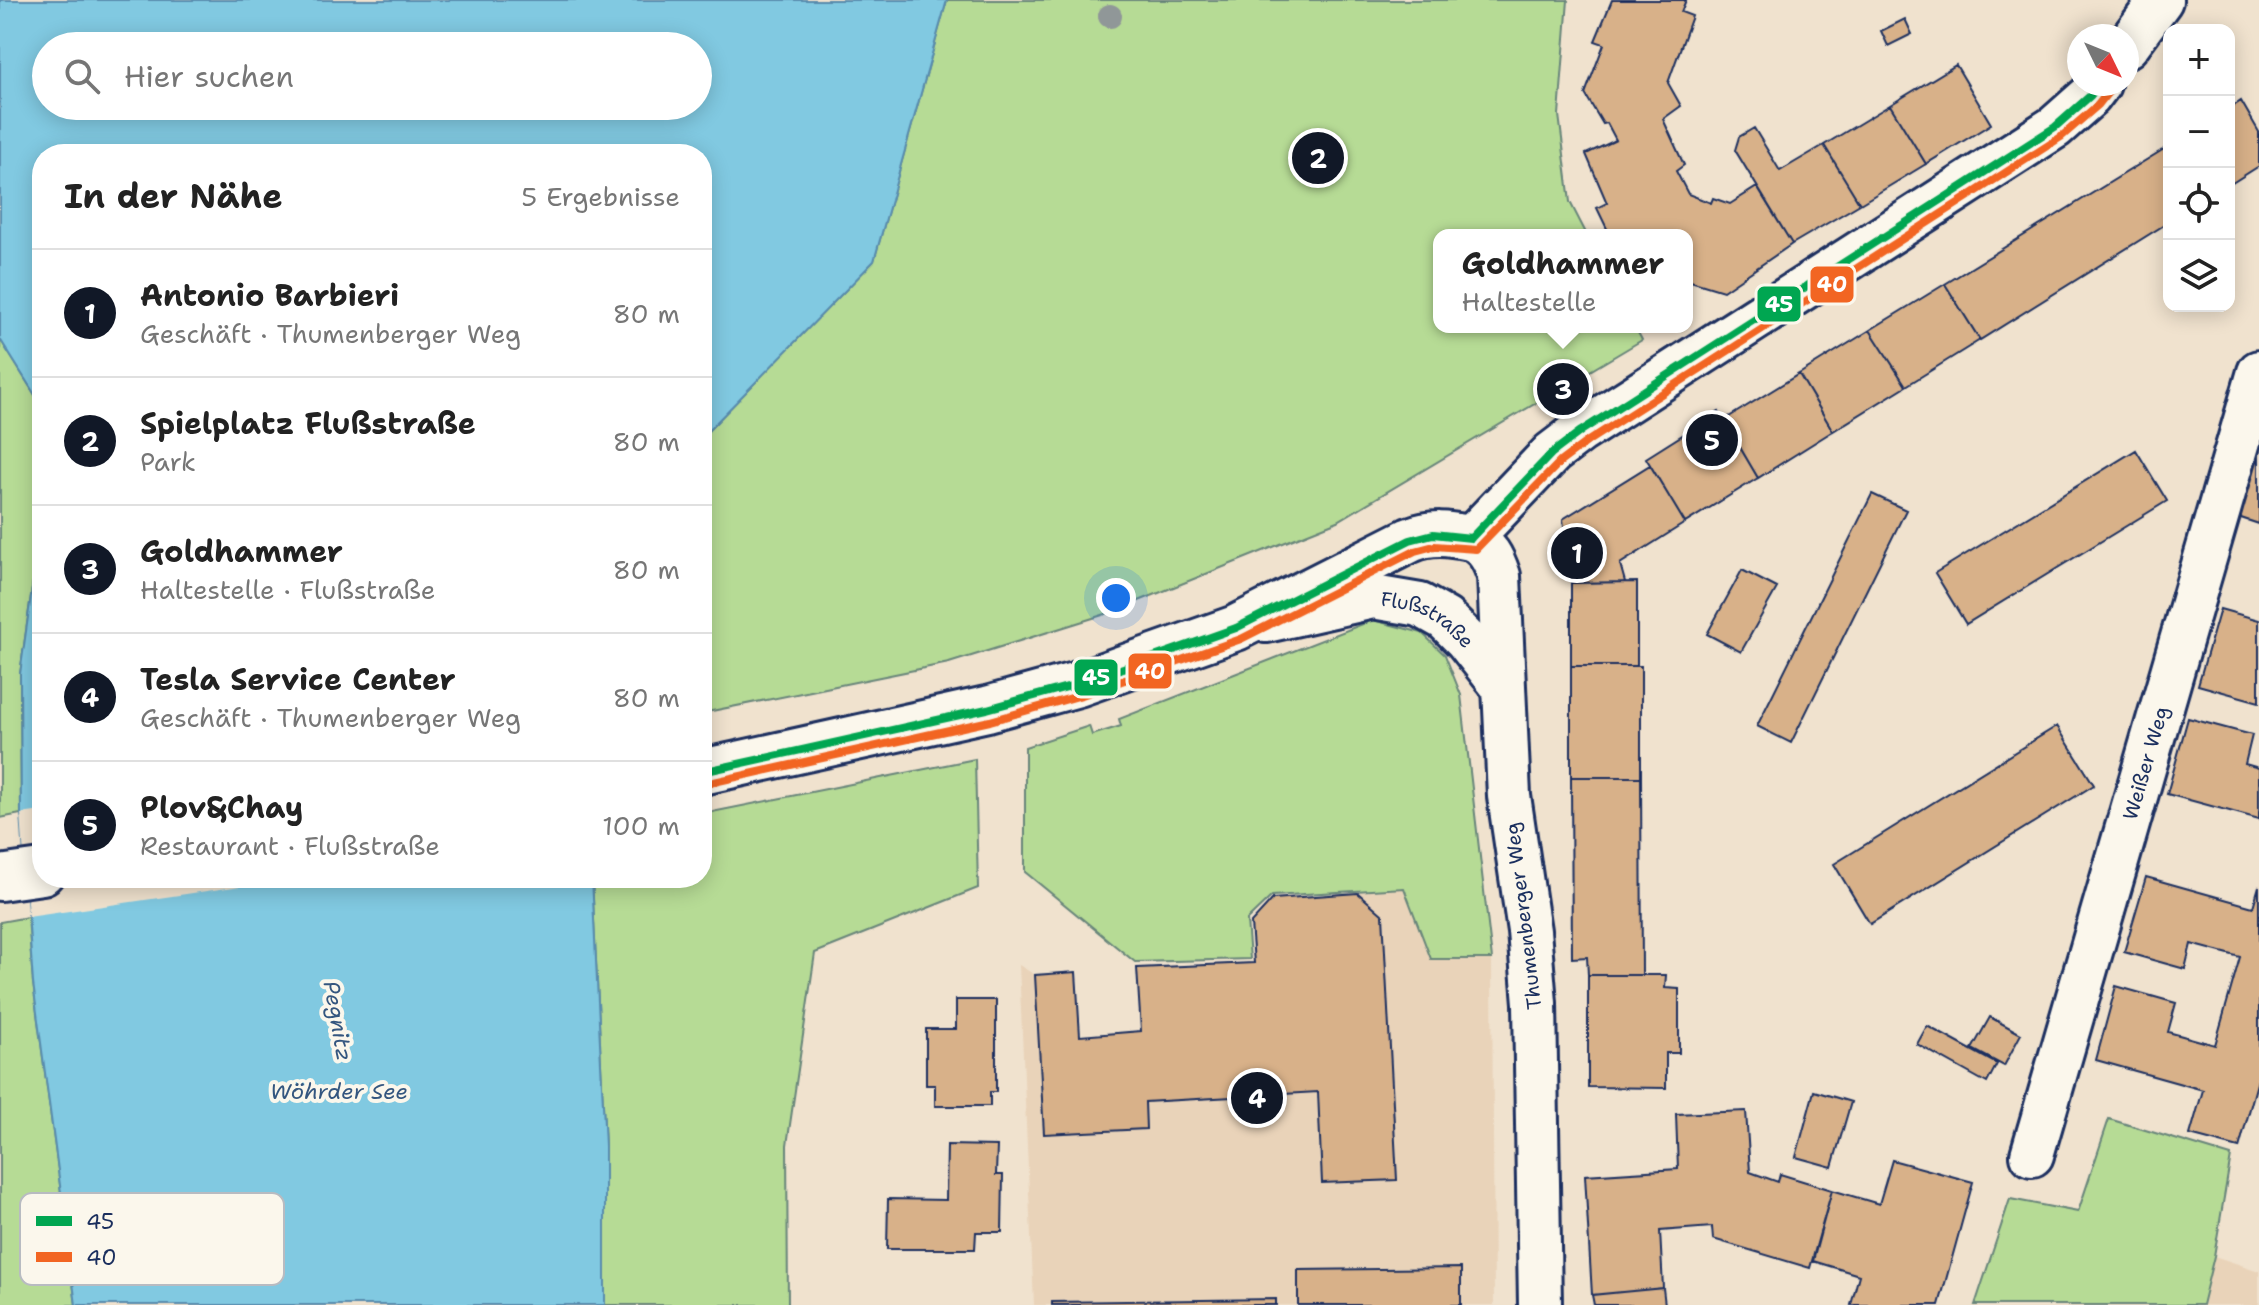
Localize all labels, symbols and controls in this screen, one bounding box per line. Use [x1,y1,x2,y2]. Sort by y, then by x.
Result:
north arrow [2067,24,2139,96]
map controls [2163,24,2235,312]
button: + [2163,24,2235,96]
search box [32,32,712,120]
icon: search [60,54,104,98]
text: Hier suchen [124,56,294,97]
button: − [2163,96,2235,168]
pin: 2 [1292,128,1344,188]
button: locate [2163,168,2235,240]
text: In der Nähe [64,173,283,219]
text: 5 Ergebnisse [521,179,680,214]
popup [1433,229,1693,333]
button: layers [2163,240,2235,312]
text: Goldhammer [1462,243,1664,284]
line badge: 40 [1809,265,1855,304]
text: 40 [1817,270,1847,299]
text: Antonio Barbieri [140,275,399,316]
text: Haltestelle [1462,284,1596,319]
line badge: 45 [1756,285,1802,323]
text: 45 [1765,290,1793,319]
text: 1 [84,296,96,331]
text: 80 m [613,296,680,331]
text: Geschäft · Thumenberger Weg [140,316,521,351]
pin: 3 [1537,359,1589,419]
text: Spielplatz Flußstraße [140,403,476,444]
pin: 5 [1686,410,1738,470]
text: 2 [81,424,99,459]
text: 80 m [613,424,680,459]
text: Park [140,444,196,479]
pin: 1 [1551,523,1603,583]
text: Goldhammer [140,531,343,572]
text: 3 [81,552,99,587]
text: 80 m [613,552,680,587]
text: Haltestelle · Flußstraße [140,572,436,607]
your location [1096,578,1136,618]
street label: Flußstraße [1379,586,1480,653]
line badge: 40 [1127,652,1173,690]
text: 40 [1135,657,1165,686]
line badge: 45 [1073,658,1119,697]
text: Tesla Service Center [140,659,456,700]
text: 45 [1082,663,1110,692]
text: 4 [81,680,99,715]
text: 80 m [613,680,680,715]
text: Geschäft · Thumenberger Weg [140,700,521,735]
street label: Weißer Weg [2117,703,2174,823]
text: Plov&Chay [140,787,303,828]
text: 5 [82,808,98,843]
text: 100 m [602,808,680,843]
street label: Thumenberger Weg [1499,821,1547,1011]
text: Restaurant · Flußstraße [140,828,440,863]
water label: Pegnitz [317,979,359,1063]
pin: 4 [1231,1068,1283,1128]
water label: Wöhrder See [270,1077,408,1106]
legend [20,1193,284,1285]
text: 45 [86,1207,114,1236]
text: 40 [86,1243,117,1272]

